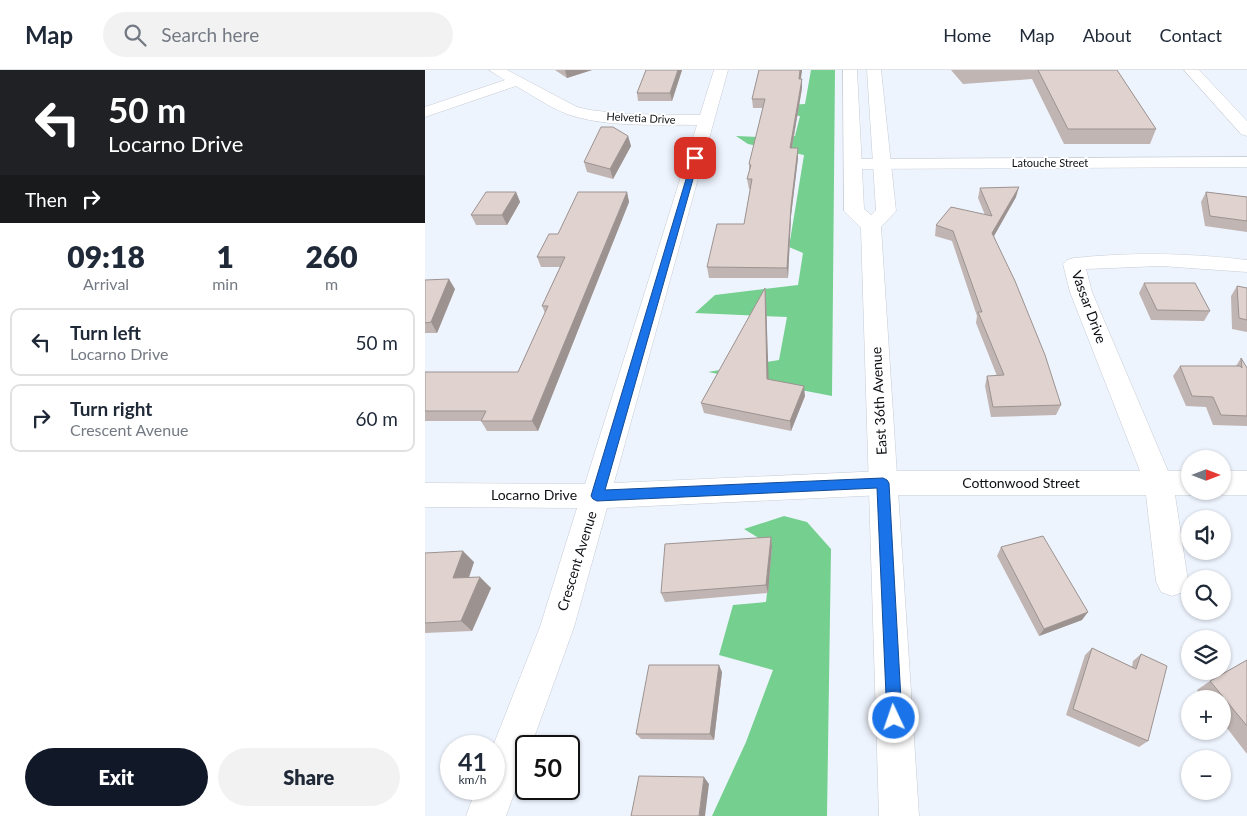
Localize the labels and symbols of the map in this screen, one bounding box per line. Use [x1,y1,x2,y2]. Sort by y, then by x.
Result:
street label: Helvetia Drive [606,109,676,126]
pin [674,137,716,179]
street label: Latouche Street [1012,156,1088,169]
street label: Vassar Drive [1068,268,1110,346]
street label: East 36th Avenue [867,347,890,455]
north arrow [1181,450,1231,500]
street label: Cottonwood Street [962,474,1080,491]
street label: Locarno Drive [491,486,577,503]
street label: Crescent Avenue [553,509,600,613]
position arrow [867,691,919,743]
speed limit sign: 50 [515,735,580,800]

